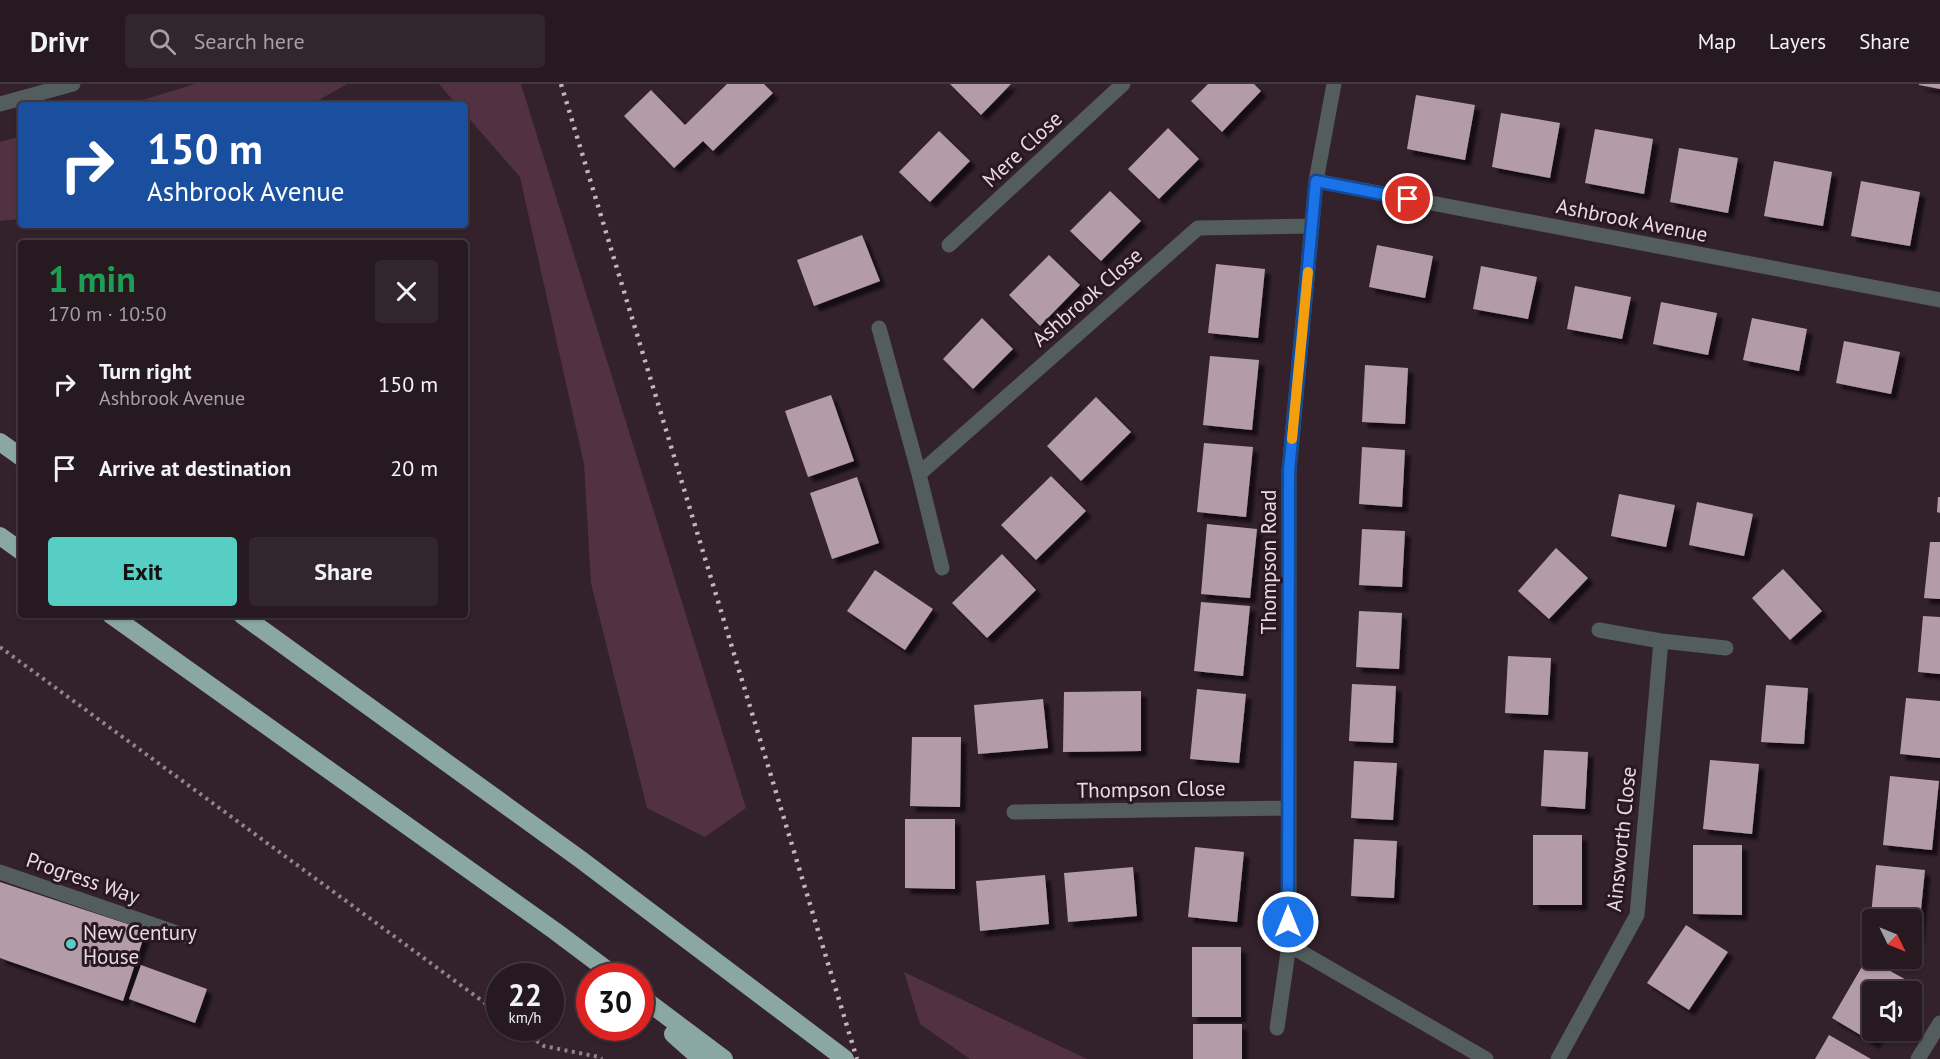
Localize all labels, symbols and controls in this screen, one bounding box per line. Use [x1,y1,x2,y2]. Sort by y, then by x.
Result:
search box [125,14,545,68]
text: Drivr [30,23,89,60]
icon: search [146,25,179,58]
text: Search here [194,27,305,55]
text: Map [1698,28,1736,55]
text: Layers [1769,28,1826,55]
text: Share [1859,28,1910,55]
street label: Mere Close [976,105,1068,193]
text: 150 m [147,121,263,176]
icon: right [48,126,126,204]
pin [1382,173,1433,224]
text: Ashbrook Avenue [147,174,344,208]
icon: arrive [1391,182,1424,215]
street label: Ashbrook Avenue [1554,192,1710,248]
street label: Ashbrook Close [1026,242,1148,352]
text: 1 min [48,255,136,302]
button: close [375,260,438,323]
text: 170 m · 10:50 [48,301,166,327]
text: Turn right [99,357,191,385]
icon: right [48,368,81,401]
text: 150 m [378,370,438,398]
text: Ashbrook Avenue [99,385,245,411]
icon: arrive [48,452,81,485]
text: Arrive at destination [99,454,291,482]
text: 20 m [390,454,438,482]
street label: Thompson Road [1255,490,1282,634]
button: Exit [48,537,237,606]
button: Share [249,537,438,606]
street label: Ainsworth Close [1600,765,1642,913]
street label: Thompson Close [1076,774,1226,804]
street label: Progress Way [23,846,143,910]
position arrow [1256,890,1320,954]
north arrow [1862,909,1922,969]
map controls [1862,909,1922,1041]
place label: New Century House [83,919,197,970]
marker: New Century House [64,937,78,951]
speed limit sign: 30 [576,963,654,1041]
text: 22 [508,975,542,1014]
button: sound [1862,981,1922,1041]
text: km/h [509,1008,541,1027]

